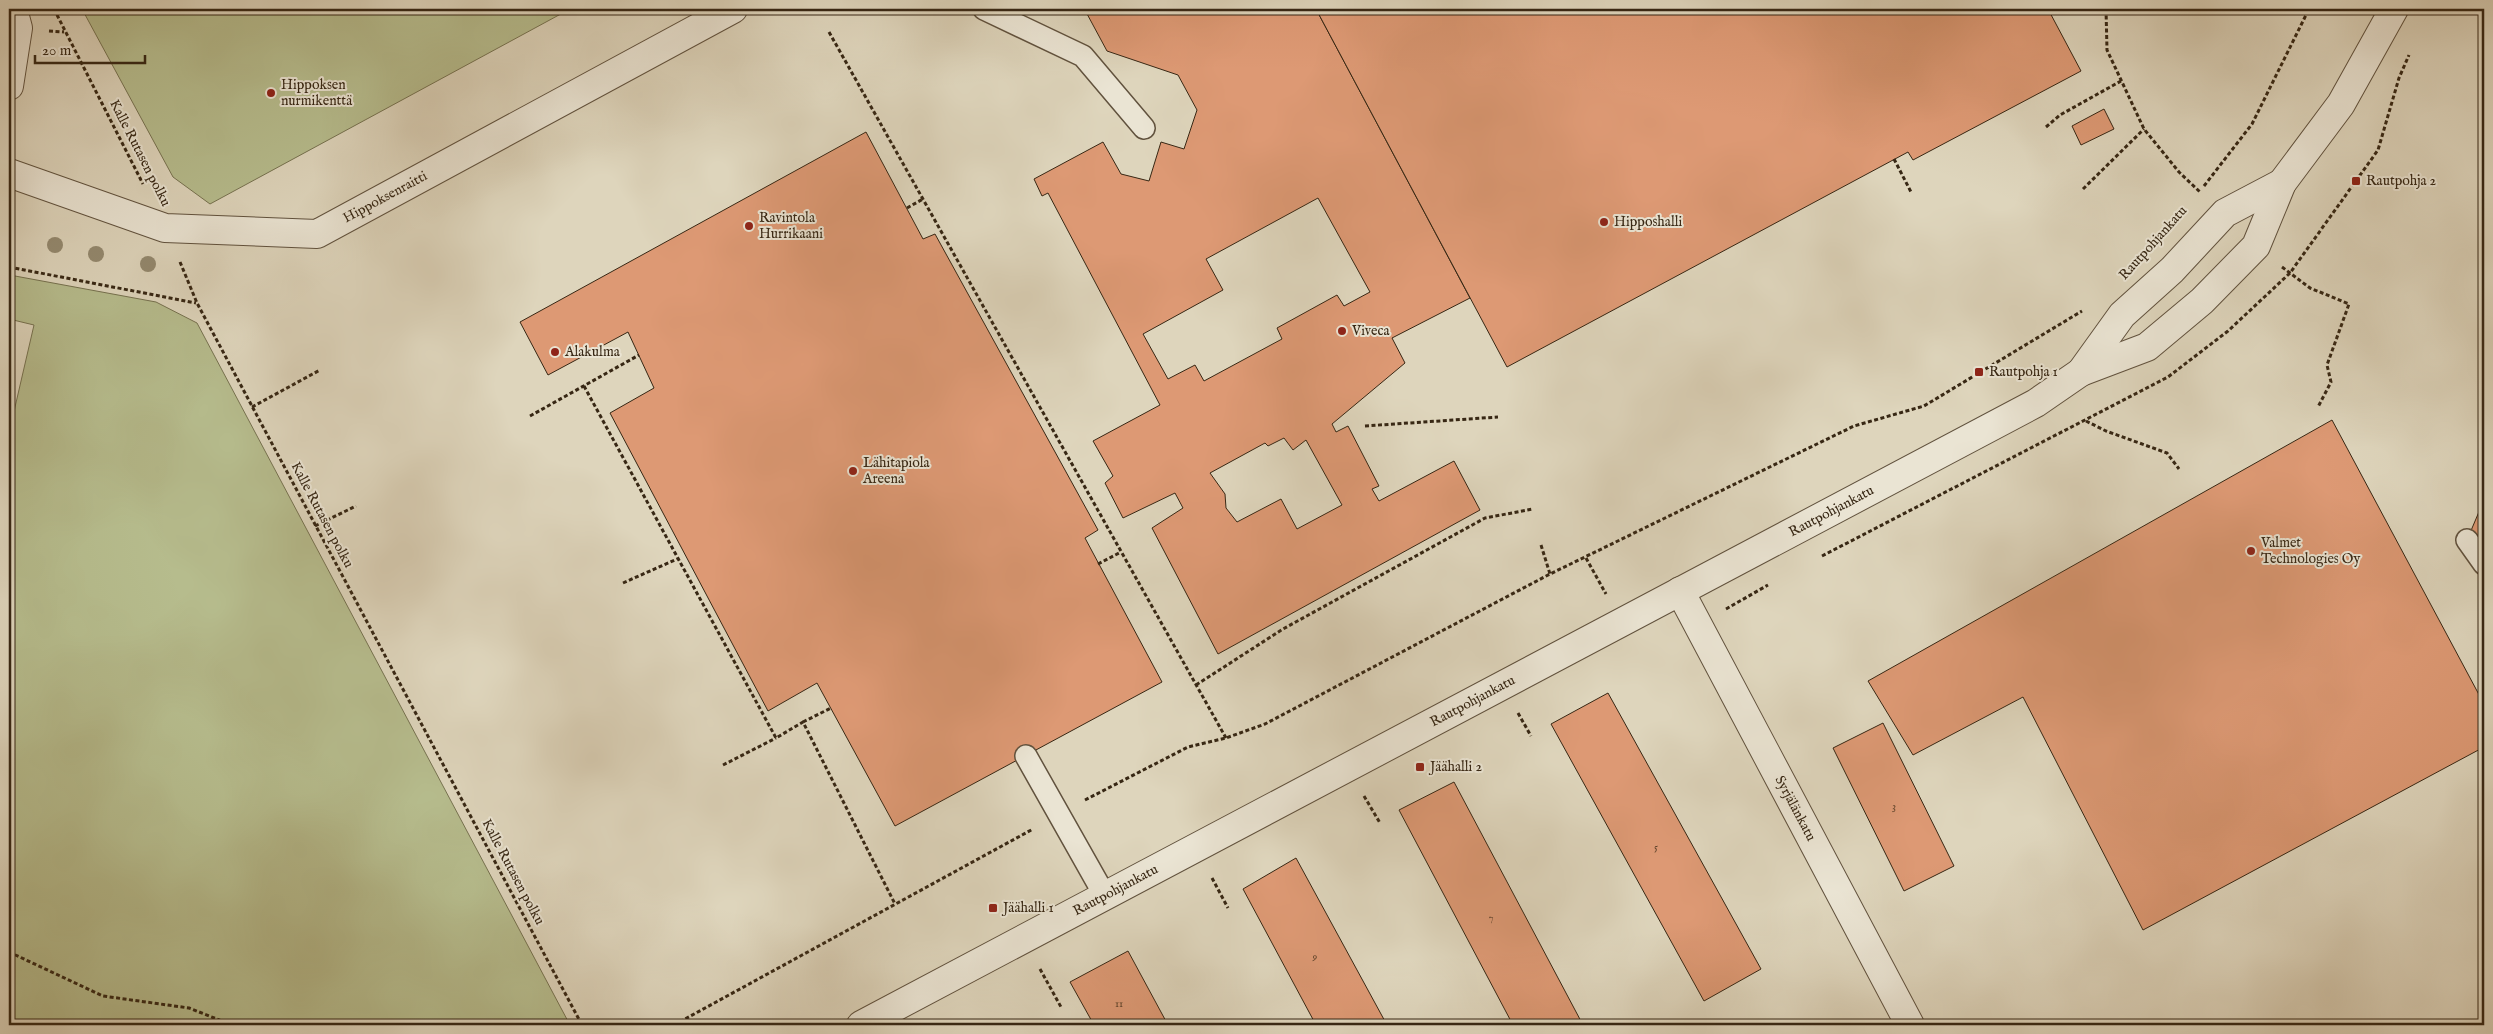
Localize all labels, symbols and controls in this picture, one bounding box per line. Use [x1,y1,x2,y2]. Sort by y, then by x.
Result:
scale bar [35,32,145,64]
text: 20 m [42,41,72,60]
place label: Hippoksen nurmikenttä [281,76,353,110]
marker: Hippoksen nurmikenttä [265,87,277,99]
street label: Kalle Rutasen polku [105,97,175,209]
street label: Hippoksenraitti [340,167,431,227]
place label: Rautpohja 2 [2366,172,2437,190]
marker: Rautpohja 2 [2350,175,2362,187]
street label: Rautpohjankatu [2115,202,2191,284]
place label: Ravintola Hurrikaani [759,209,823,243]
place label: Hipposhalli [1614,213,1683,231]
marker: Hipposhalli [1598,216,1610,228]
marker: Ravintola Hurrikaani [743,220,755,232]
place label: Viveca [1351,322,1390,340]
marker: Viveca [1336,325,1348,337]
place label: Alakulma [564,343,621,361]
marker: Alakulma [549,346,561,358]
place label: Rautpohja 1 [1989,363,2058,381]
marker: Rautpohja 1 [1973,366,1985,378]
place label: Lähitapiola Areena [862,454,931,488]
street label: Kalle Rutasen polku [286,459,358,571]
marker: Lähitapiola Areena [847,465,859,477]
street label: Rautpohjankatu [1786,481,1877,541]
place label: Valmet Technologies Oy [2260,534,2360,568]
marker: Valmet Technologies Oy [2245,545,2257,557]
street label: Rautpohjankatu [1427,671,1518,731]
place label: Jäähalli 2 [1428,758,1482,776]
marker: Jäähalli 2 [1414,761,1426,773]
street label: Syrjälänkatu [1771,773,1820,844]
house number: 3 [1892,800,1896,814]
street label: Kalle Rutasen polku [477,816,549,928]
house number: 5 [1654,840,1658,854]
street label: Rautpohjankatu [1070,860,1161,920]
place label: Jäähalli 1 [1001,899,1054,917]
marker: Jäähalli 1 [987,902,999,914]
house number: 7 [1488,911,1494,925]
house number: 9 [1312,950,1318,964]
house number: 11 [1115,997,1123,1011]

